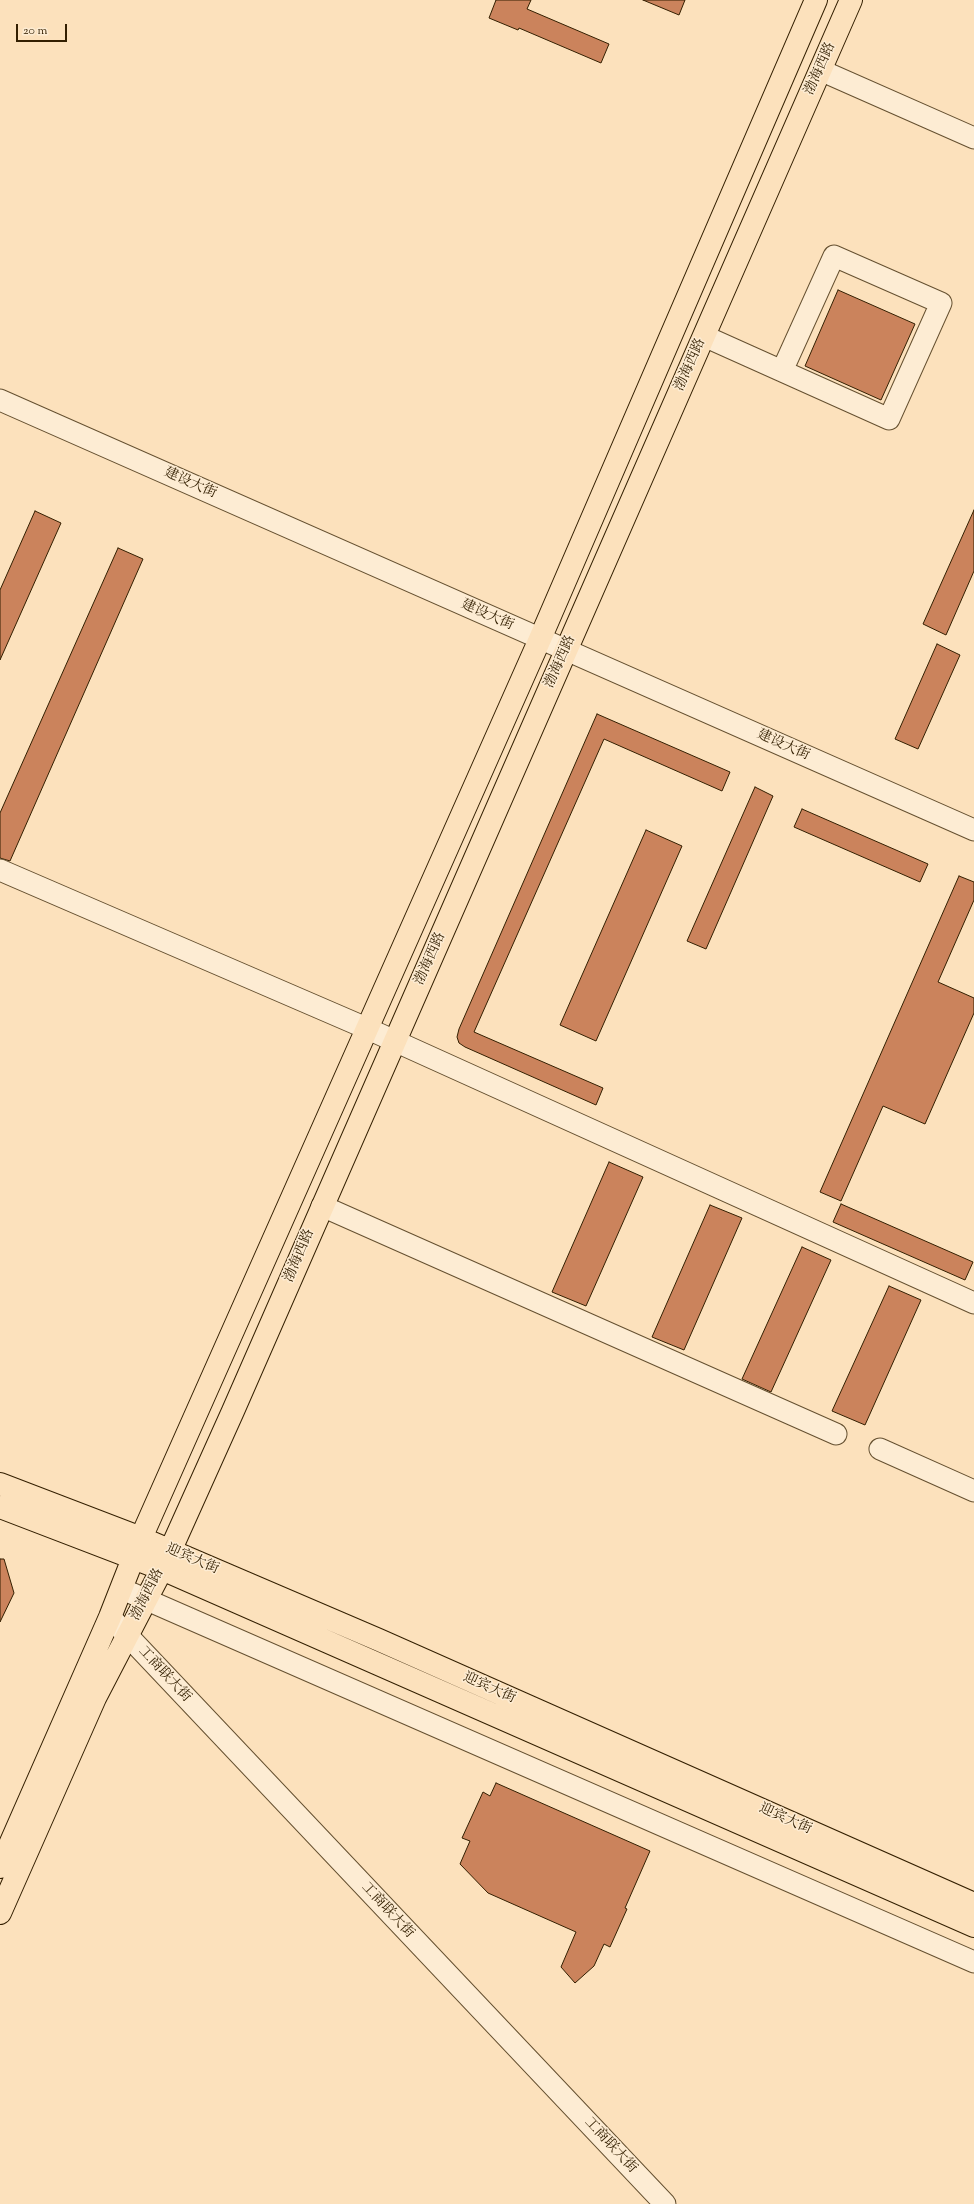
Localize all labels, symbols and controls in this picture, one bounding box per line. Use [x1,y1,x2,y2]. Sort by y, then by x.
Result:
scale bar [18,16,69,42]
text: 20 m [23,22,47,40]
street label: 渤海西路 [802,40,840,98]
street label: 渤海西路 [672,336,710,394]
street label: 建设大街 [161,465,219,503]
street label: 建设大街 [458,597,516,635]
street label: 渤海西路 [542,633,580,691]
street label: 建设大街 [754,727,812,765]
street label: 渤海西路 [412,930,450,988]
street label: 渤海西路 [281,1227,319,1285]
street label: 迎宾大街 [163,1541,221,1579]
street label: 渤海西路 [128,1566,168,1624]
street label: 工商联大街 [134,1644,194,1706]
street label: 迎宾大街 [460,1670,518,1708]
street label: 迎宾大街 [756,1801,814,1839]
street label: 工商联大街 [357,1880,417,1942]
street label: 工商联大街 [580,2115,640,2177]

